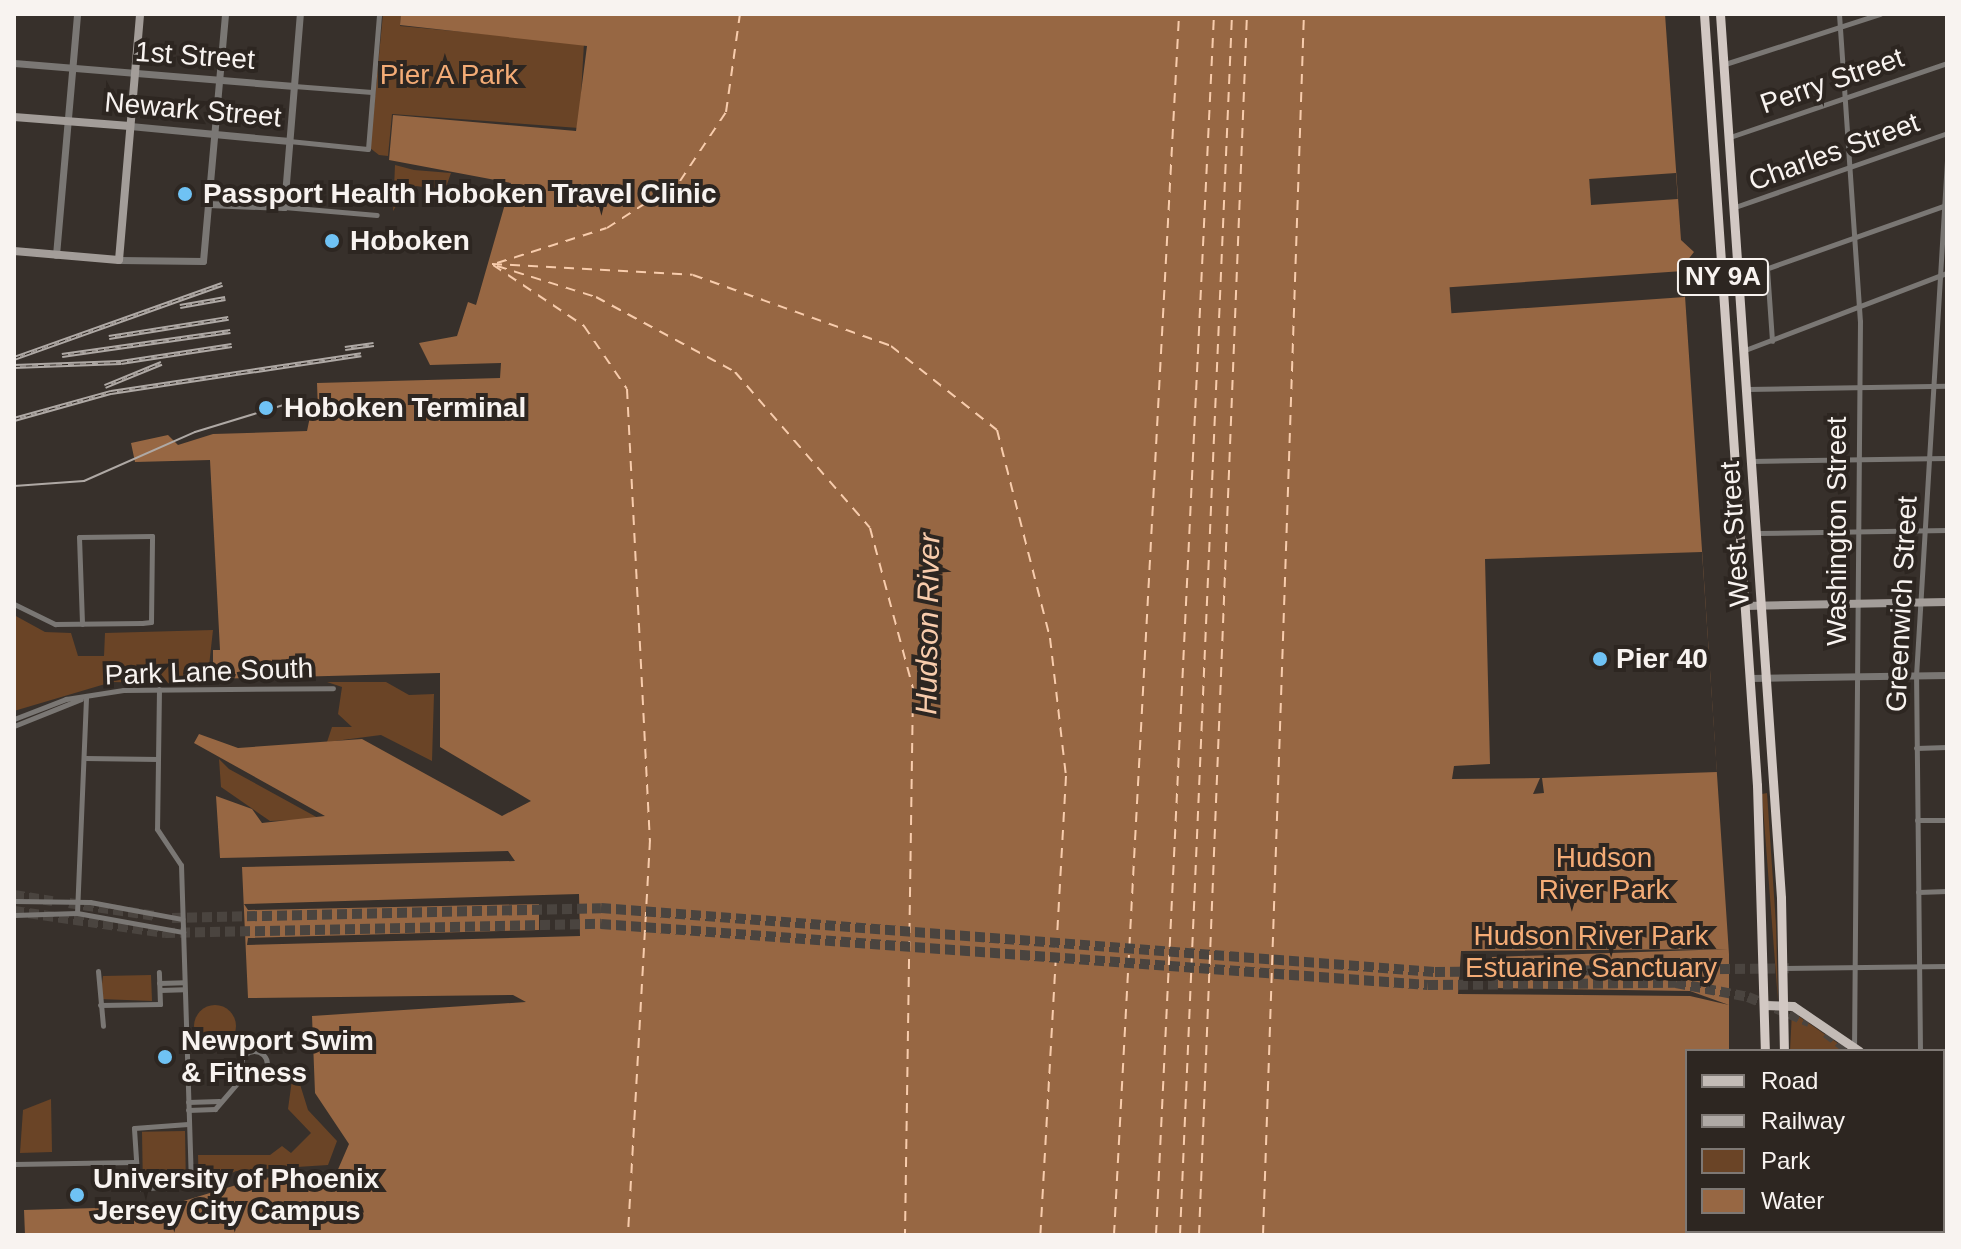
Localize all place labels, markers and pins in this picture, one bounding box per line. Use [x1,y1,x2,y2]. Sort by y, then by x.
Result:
place label: Passport Health Hoboken Travel Clinic [203,177,716,211]
marker: Passport Health Hoboken Travel Clinic [174,183,196,205]
place label: Hoboken [350,224,470,258]
marker: Hoboken [321,230,343,252]
place label: Hoboken Terminal [284,391,526,425]
marker: Hoboken Terminal [255,397,277,419]
place label: Pier 40 [1616,642,1708,676]
marker: Pier 40 [1591,650,1609,668]
place label: Newport Swim & Fitness [181,1024,374,1090]
marker: Newport Swim & Fitness [156,1048,174,1066]
place label: University of Phoenix Jersey City Campus [93,1162,379,1228]
marker: University of Phoenix Jersey City Campus [68,1186,86,1204]

